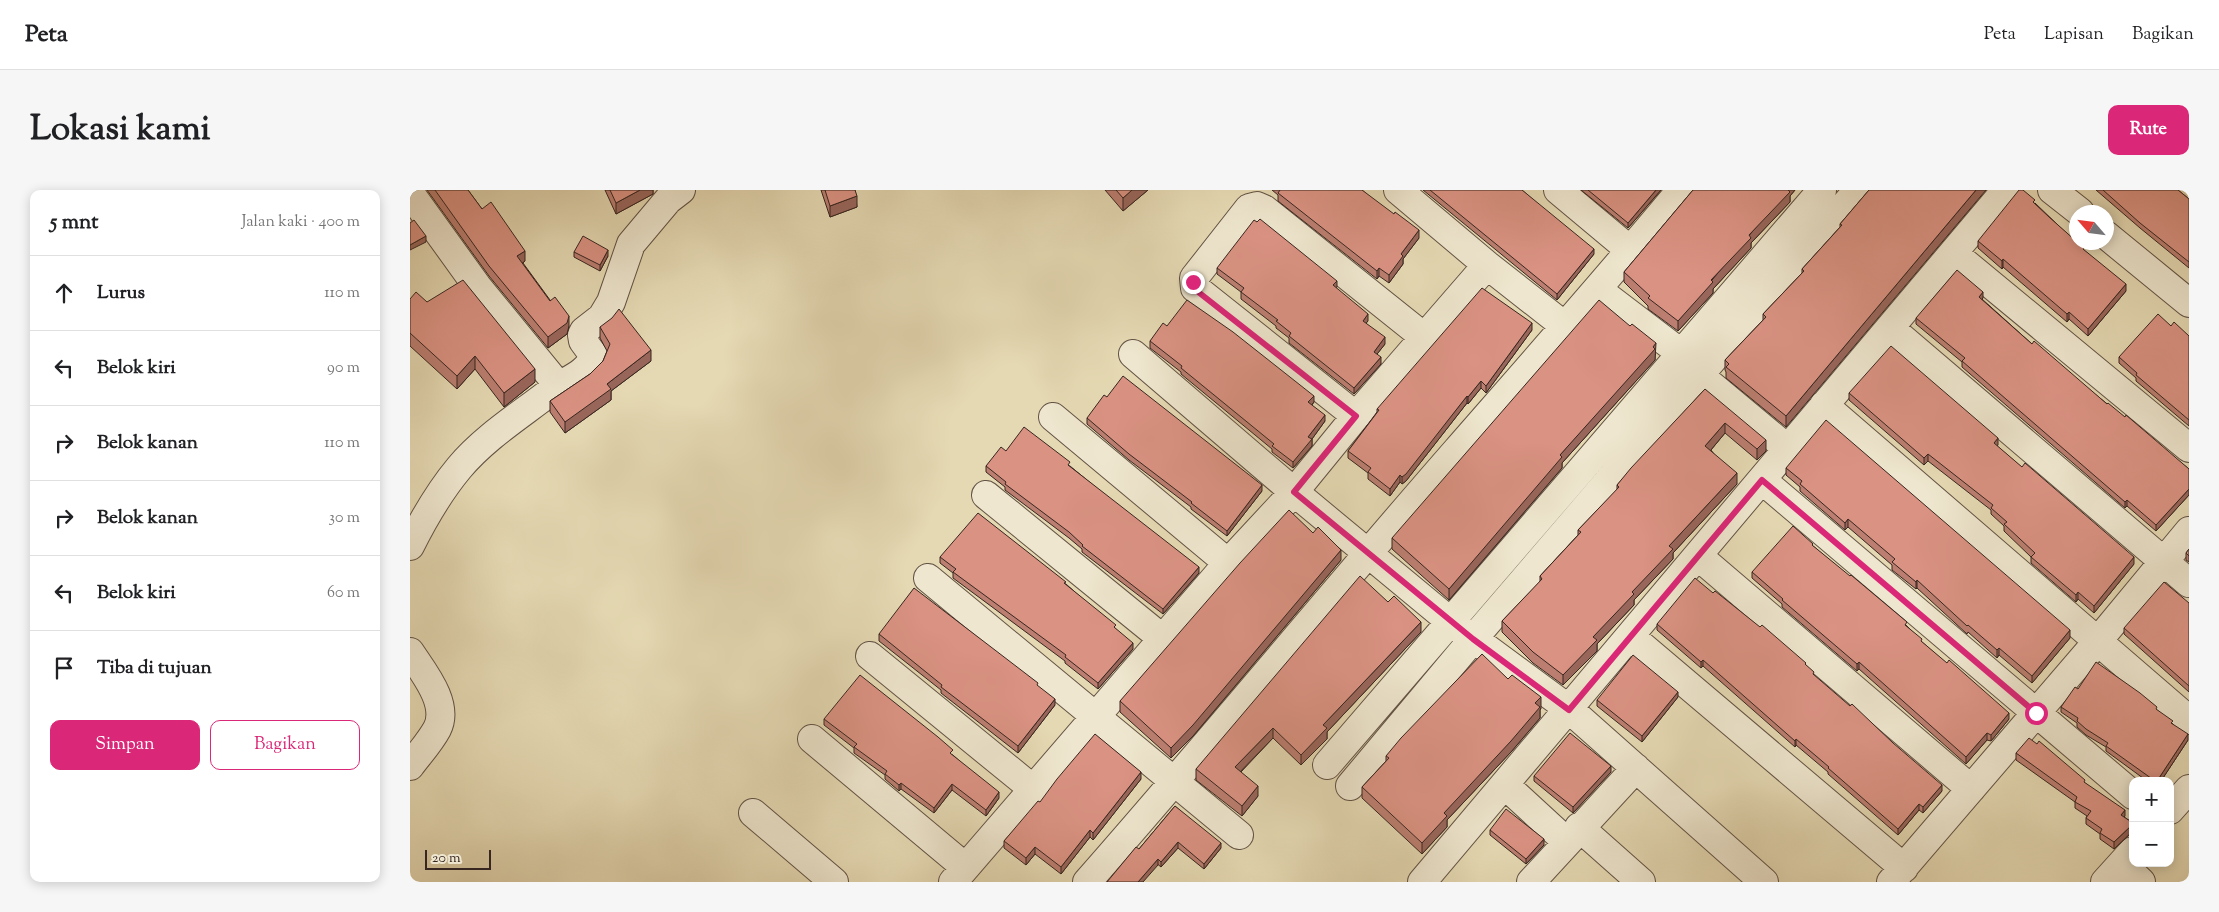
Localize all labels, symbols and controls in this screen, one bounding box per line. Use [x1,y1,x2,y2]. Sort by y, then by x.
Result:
text: Peta [25,18,68,52]
text: Peta [1984,22,2016,48]
text: Lapisan [2044,22,2104,48]
text: Bagikan [2132,22,2194,48]
text: Lokasi kami [30,105,211,156]
button: Rute [2108,105,2189,155]
north arrow [2069,205,2114,250]
text: 5 mnt [50,208,98,238]
text: Jalan kaki · 400 m [242,211,360,234]
route end [1182,271,1205,294]
icon: ahead [50,279,78,307]
text: Lurus [97,280,145,307]
text: 110 m [324,282,360,305]
icon: left [50,354,78,382]
text: Belok kiri [97,355,176,382]
text: 90 m [327,357,360,380]
icon: right [50,429,78,457]
text: Belok kanan [97,430,198,457]
text: 110 m [324,432,360,455]
icon: right [50,504,78,532]
text: Belok kanan [97,505,198,532]
text: 30 m [329,507,360,530]
icon: left [50,579,78,607]
text: Belok kiri [97,580,176,607]
text: 60 m [327,582,360,605]
icon: arrive [50,654,78,682]
text: Tiba di tujuan [97,655,212,682]
route start [2025,702,2048,725]
button: Simpan [50,720,200,770]
button: Bagikan [210,720,360,770]
map controls [2129,777,2174,867]
button: + [2129,777,2174,822]
button: − [2129,822,2174,867]
scale bar [425,847,491,870]
text: 20 m [432,849,461,869]

